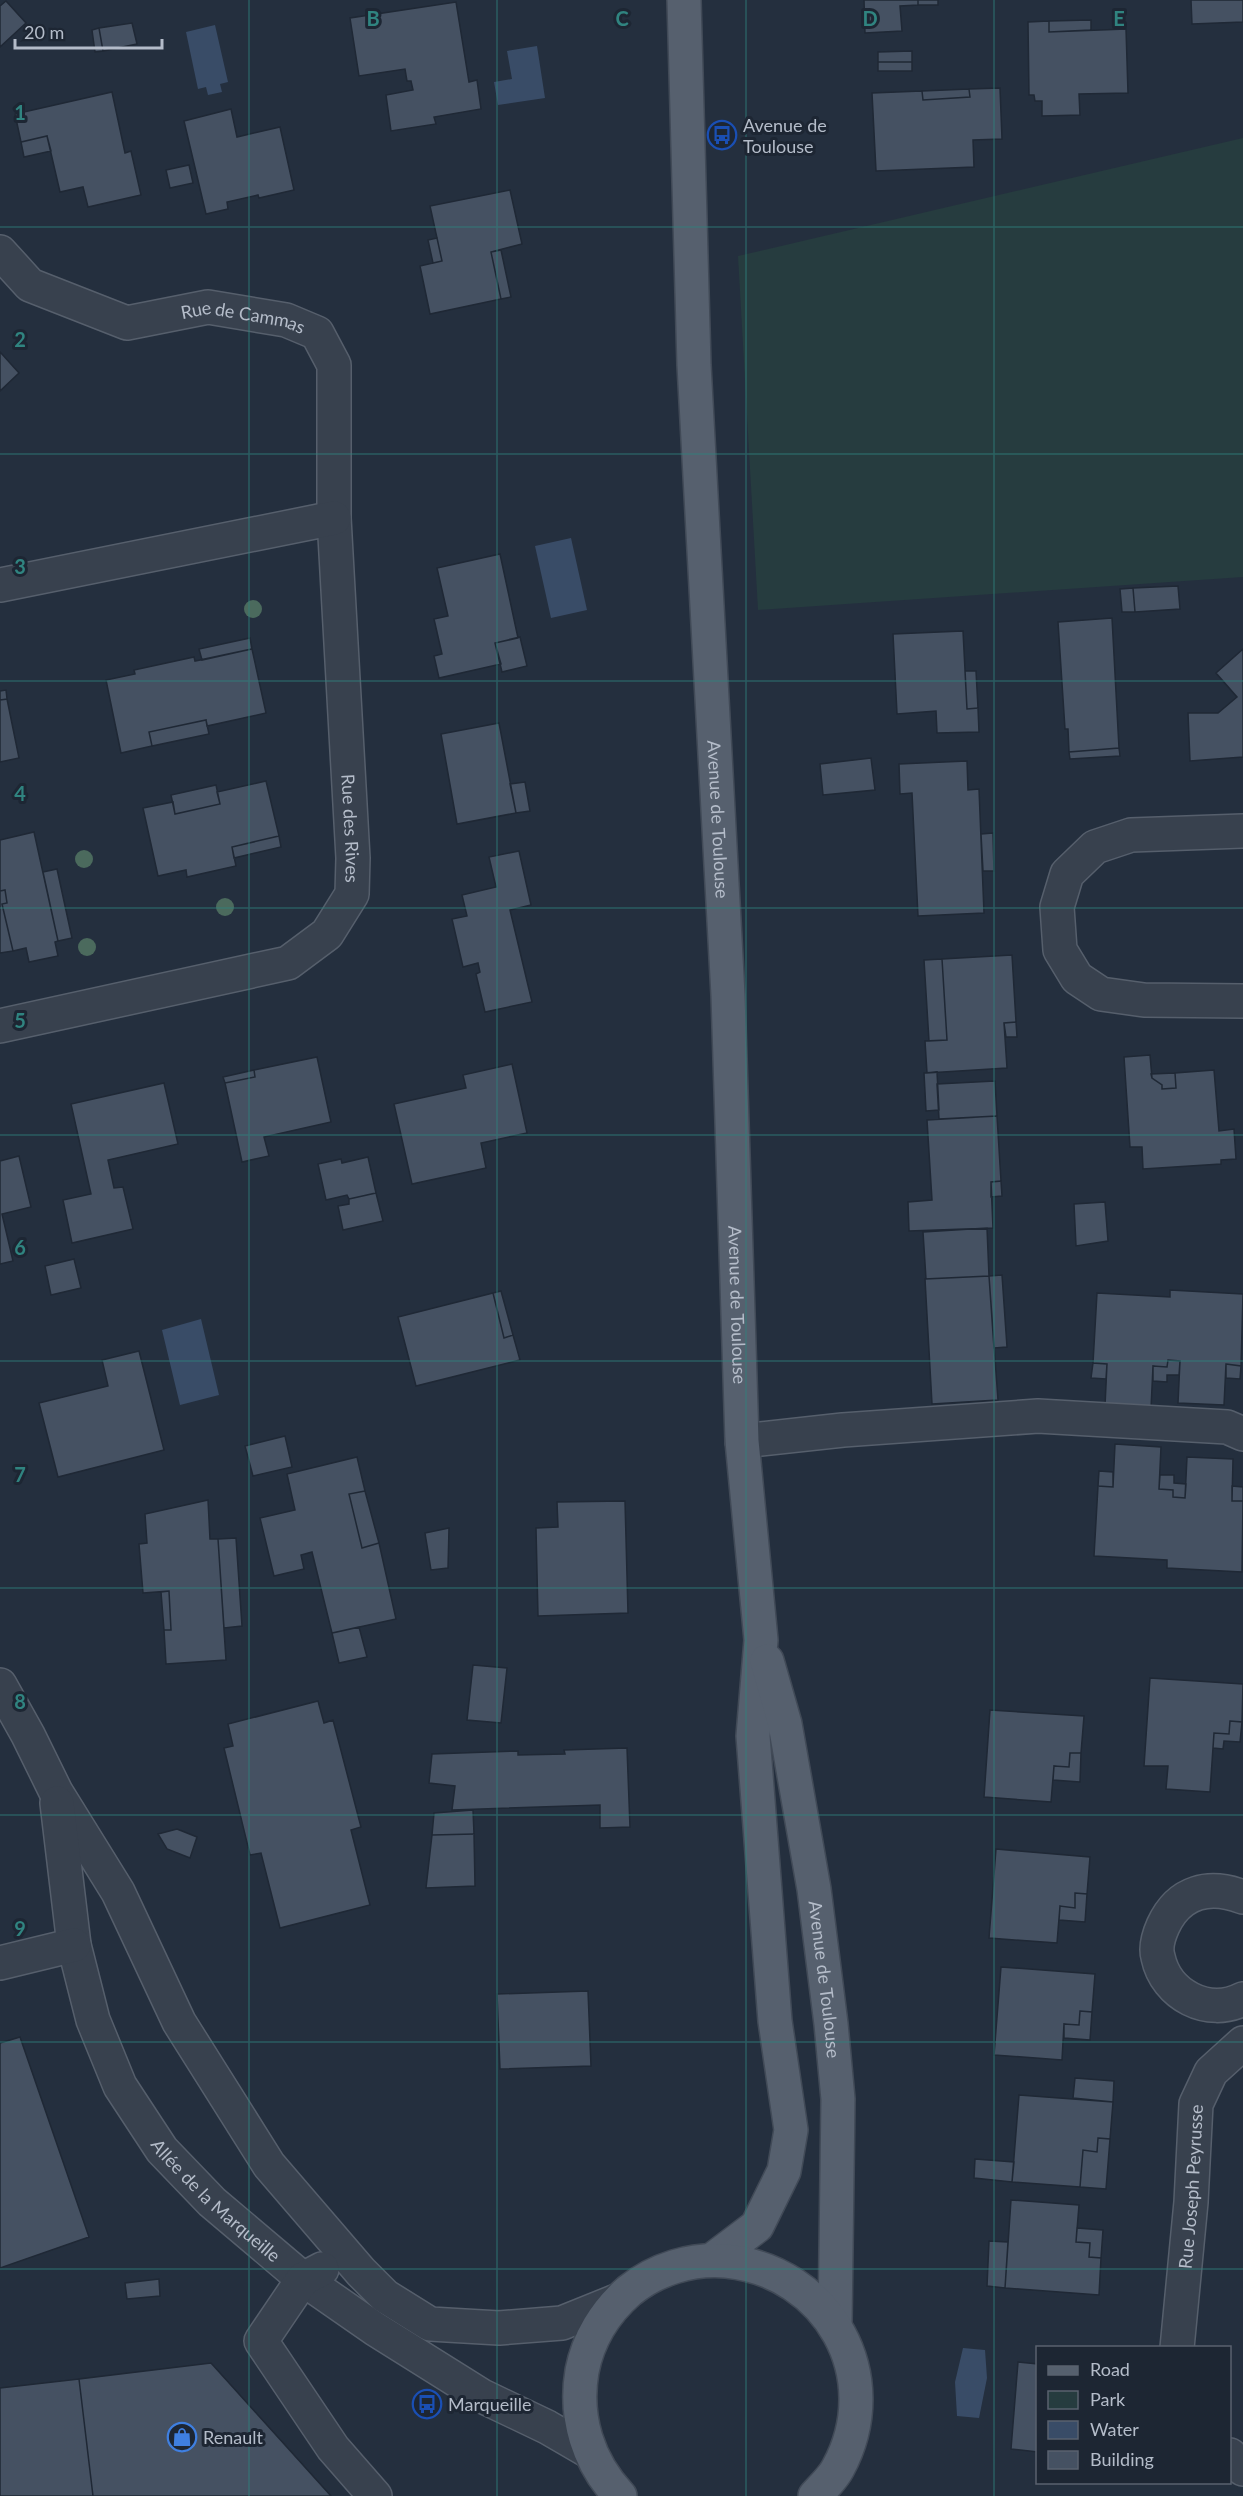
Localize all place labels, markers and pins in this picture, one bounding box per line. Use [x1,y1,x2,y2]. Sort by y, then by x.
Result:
place label: Avenue de Toulouse [743,114,827,157]
bus stop icon: Avenue de Toulouse [706,119,738,151]
bus stop icon: Marqueille [411,2388,443,2420]
place label: Marqueille [448,2393,532,2415]
shop icon: Renault [166,2421,198,2453]
place label: Renault [203,2426,263,2448]

